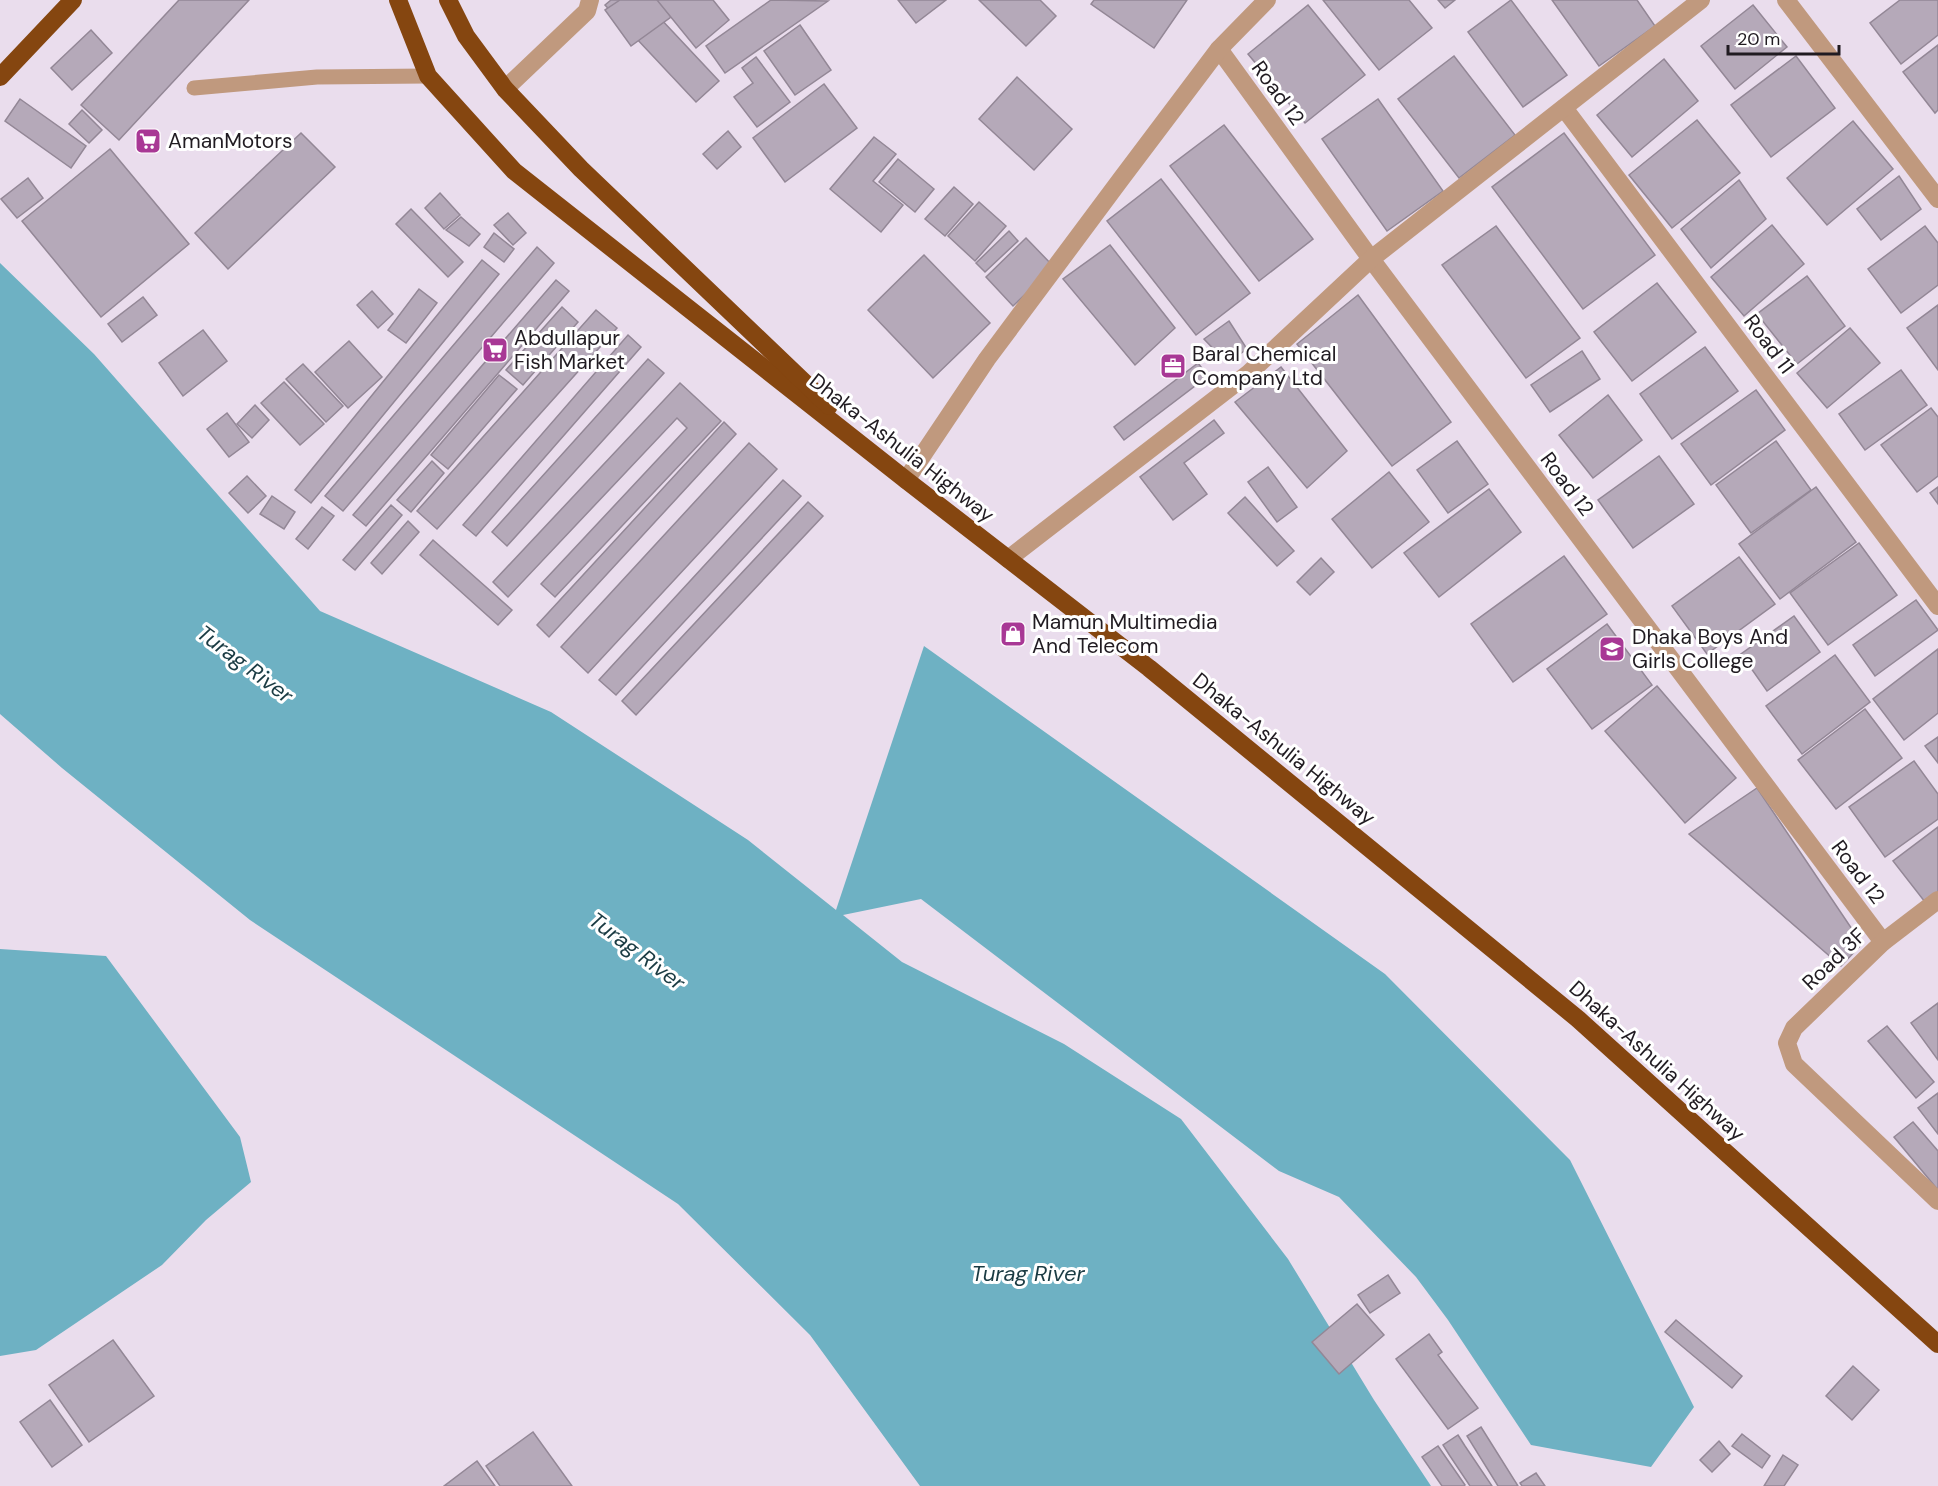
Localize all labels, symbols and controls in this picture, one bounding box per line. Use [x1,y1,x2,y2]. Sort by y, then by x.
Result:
scale bar [1728,18,1839,56]
text: 20 m [1737,27,1780,51]
street label: Road 12 [1245,55,1311,131]
supermarket icon: AmanMotors [133,126,163,156]
place label: AmanMotors [168,127,293,155]
street label: Road 11 [1737,309,1801,379]
place label: Abdullapur Fish Market [514,324,625,376]
supermarket icon: Abdullapur Fish Market [480,335,510,365]
place label: Baral Chemical Company Ltd [1192,340,1336,392]
office icon: Baral Chemical Company Ltd [1158,351,1188,381]
street label: Dhaka-Ashulia Highway [804,367,1001,529]
street label: Road 12 [1534,446,1600,522]
place label: Mamun Multimedia And Telecom [1032,608,1217,660]
water label: Turag River [191,618,300,710]
shop icon: Mamun Multimedia And Telecom [998,619,1028,649]
place label: Dhaka Boys And Girls College [1632,623,1788,675]
school or university icon: Dhaka Boys And Girls College [1597,634,1627,664]
street label: Dhaka-Ashulia Highway [1187,667,1381,832]
street label: Road 12 [1825,834,1891,910]
water label: Turag River [583,905,692,997]
street label: Road 3F [1796,922,1872,996]
street label: Dhaka-Ashulia Highway [1563,974,1751,1148]
water label: Turag River [971,1259,1085,1288]

